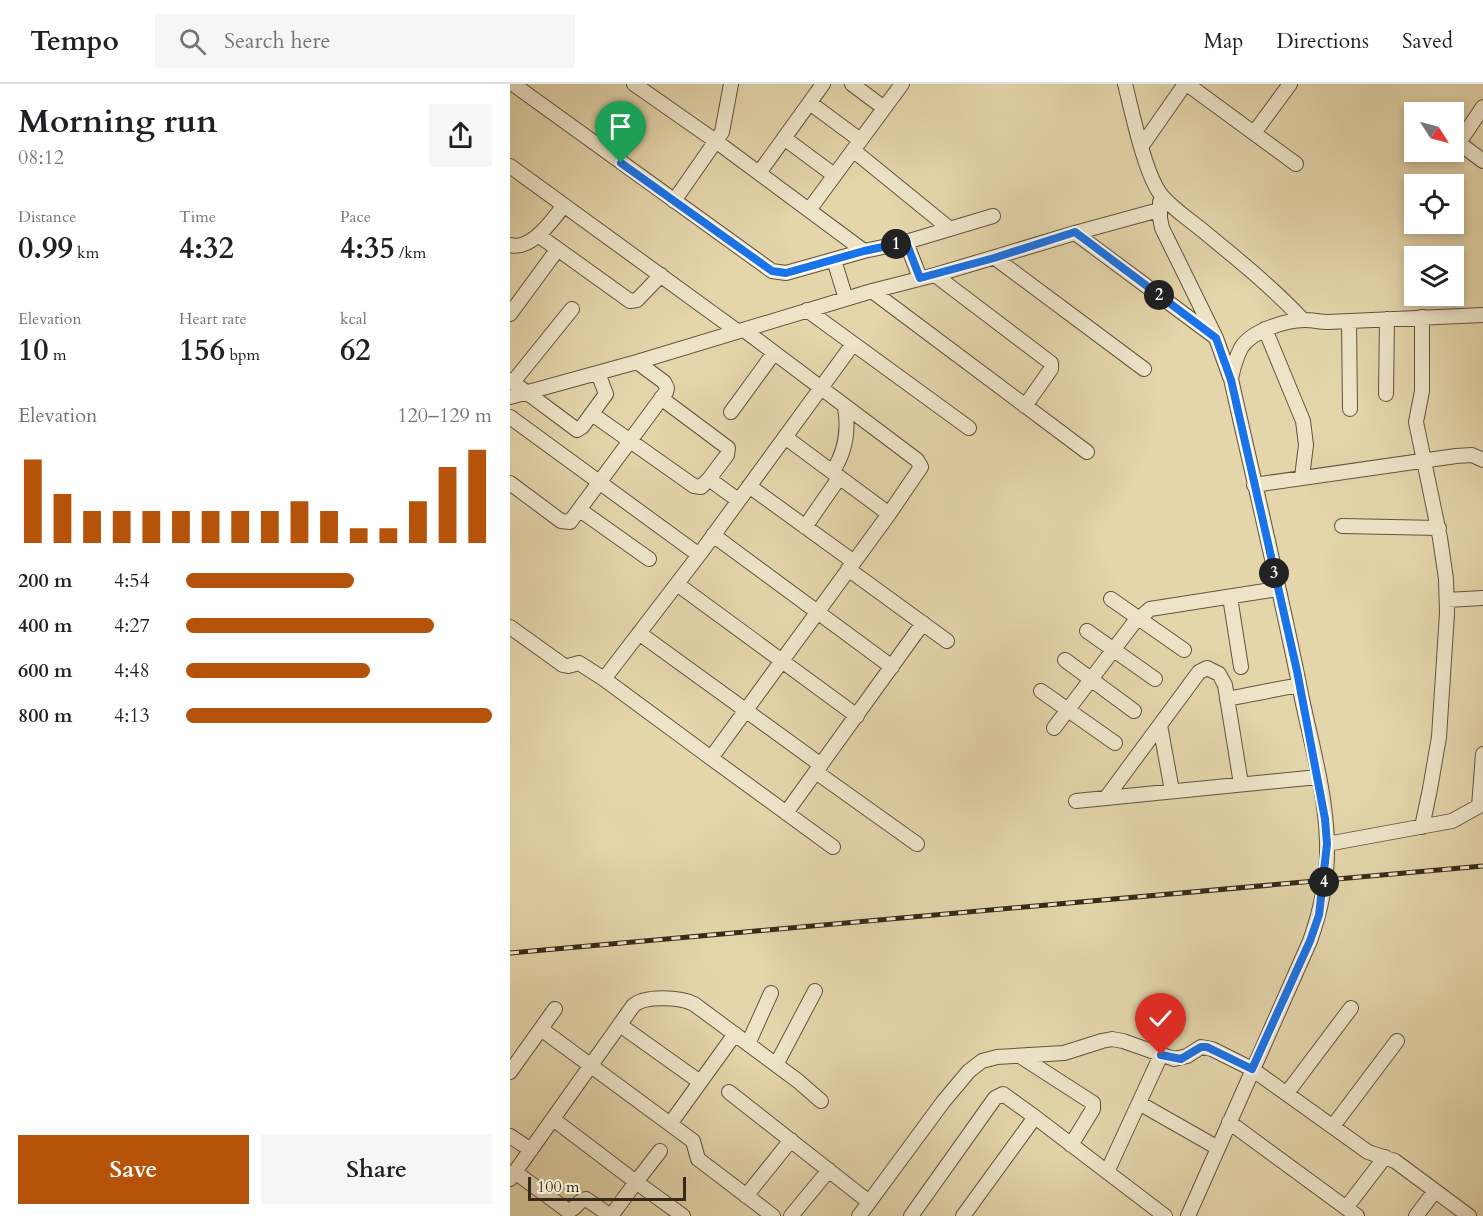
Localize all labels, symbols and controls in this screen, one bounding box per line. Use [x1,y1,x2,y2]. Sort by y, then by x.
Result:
search box [155,14,575,68]
text: Tempo [30,22,119,60]
icon: search [176,25,209,58]
text: Search here [224,26,331,56]
text: Map [1203,27,1243,56]
text: Directions [1276,27,1369,56]
text: Saved [1402,27,1453,56]
text: Morning run [18,99,218,144]
pin [595,101,646,163]
north arrow [1404,102,1464,162]
map controls [1404,102,1464,306]
button: share [429,104,492,167]
icon: arrive [604,110,637,143]
text: 08:12 [18,144,64,171]
button: locate [1404,174,1464,234]
text: Distance [18,206,76,228]
text: Time [179,206,216,228]
text: Pace [340,206,371,228]
text: 0.99 [18,228,73,269]
text: 4:32 [179,228,234,269]
text: 4:35 [340,228,395,269]
pin: 1 [881,229,911,259]
text: 1 [892,233,900,255]
text: km [73,242,99,264]
text: /km [395,242,426,264]
button: layers [1404,246,1464,306]
pin: 2 [1144,280,1174,310]
text: 2 [1155,284,1163,306]
text: Elevation [18,308,82,330]
text: Heart rate [179,308,247,330]
text: kcal [340,308,367,330]
text: 10 [18,330,49,371]
text: 156 [179,330,225,371]
text: 62 [340,330,371,371]
text: m [49,344,67,366]
text: bpm [225,344,260,366]
text: Elevation [18,402,97,429]
text: 120–129 m [397,402,492,429]
pin: 3 [1259,558,1289,588]
text: 3 [1270,562,1278,584]
text: 200 m [18,567,73,594]
text: 4:54 [114,567,150,594]
text: 400 m [18,612,73,639]
text: 4:27 [114,612,150,639]
text: 600 m [18,657,73,684]
text: 4:48 [114,657,150,684]
text: 800 m [18,702,73,729]
text: 4:13 [114,702,150,729]
pin: 4 [1309,867,1339,897]
text: 4 [1320,871,1328,893]
pin [1135,993,1186,1055]
icon: check [1144,1002,1177,1035]
button: Save [18,1135,249,1204]
button: Share [261,1135,492,1204]
scale bar [528,1174,686,1202]
text: 100 m [537,1176,579,1198]

